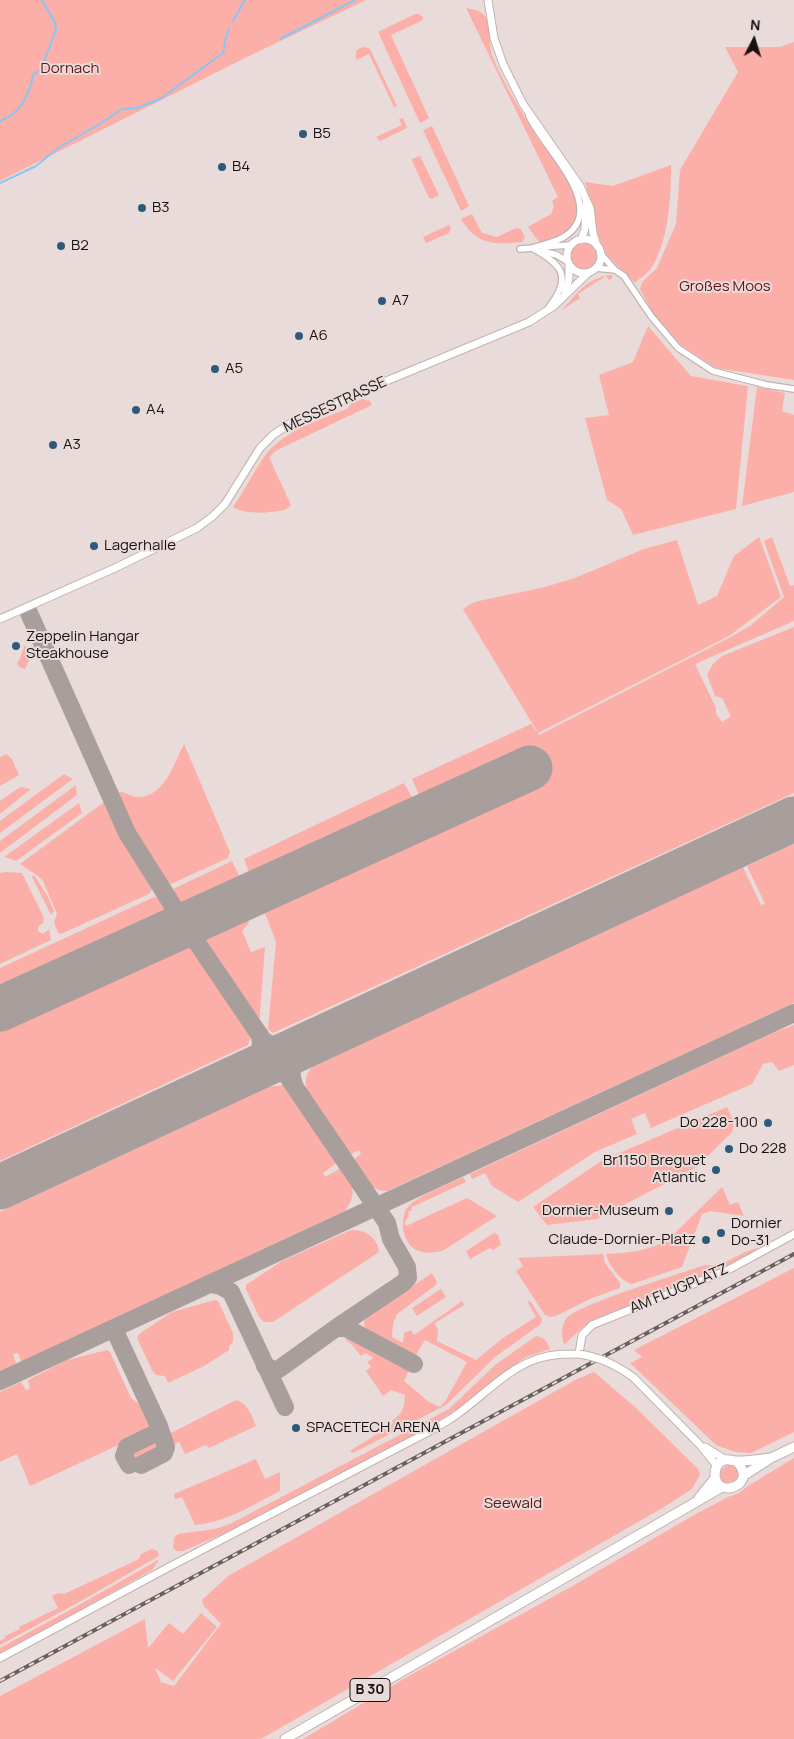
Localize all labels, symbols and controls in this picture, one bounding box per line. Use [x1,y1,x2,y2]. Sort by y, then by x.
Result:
north arrow [729,15,779,65]
text: N [750,15,761,34]
park label: Dornach [41,60,99,78]
place label: B5 [313,125,331,143]
marker: B5 [297,128,309,140]
place label: B4 [232,158,250,176]
marker: B4 [216,161,228,173]
place label: B3 [152,199,169,217]
marker: B3 [136,202,148,214]
place label: B2 [71,237,89,255]
marker: B2 [55,240,67,252]
park label: Großes Moos [679,278,771,296]
place label: A7 [392,292,409,310]
marker: A7 [376,295,388,307]
place label: A6 [309,327,328,345]
marker: A6 [293,330,305,342]
place label: A5 [225,360,243,378]
marker: A5 [209,363,221,375]
street label: MESSESTRASSE [281,373,389,437]
place label: A4 [146,401,165,419]
marker: A4 [130,404,142,416]
place label: A3 [63,436,81,454]
marker: A3 [47,439,59,451]
place label: Lagerhalle [104,537,176,555]
marker: Lagerhalle [88,540,100,552]
place label: Zeppelin Hangar Steakhouse [26,628,139,663]
marker: Zeppelin Hangar Steakhouse [10,640,22,652]
place label: Do 228-100 [680,1114,758,1132]
marker: Do 228-100 [762,1117,774,1129]
place label: Do 228 [739,1140,787,1158]
marker: Do 228 [723,1143,735,1155]
place label: Br1150 Breguet Atlantic [603,1152,706,1187]
marker: Br1150 Breguet Atlantic [710,1164,722,1176]
place label: Dornier-Museum [542,1202,659,1220]
marker: Dornier-Museum [663,1205,675,1217]
place label: Dornier Do-31 [731,1215,782,1250]
marker: Dornier Do-31 [715,1227,727,1239]
place label: Claude-Dornier-Platz [548,1231,696,1249]
marker: Claude-Dornier-Platz [700,1234,712,1246]
street label: AM FLUGPLATZ [627,1260,731,1318]
place label: SPACETECH ARENA [306,1419,440,1437]
marker: SPACETECH ARENA [290,1422,302,1434]
park label: Seewald [484,1495,542,1513]
road number: B 30 [350,1678,390,1702]

